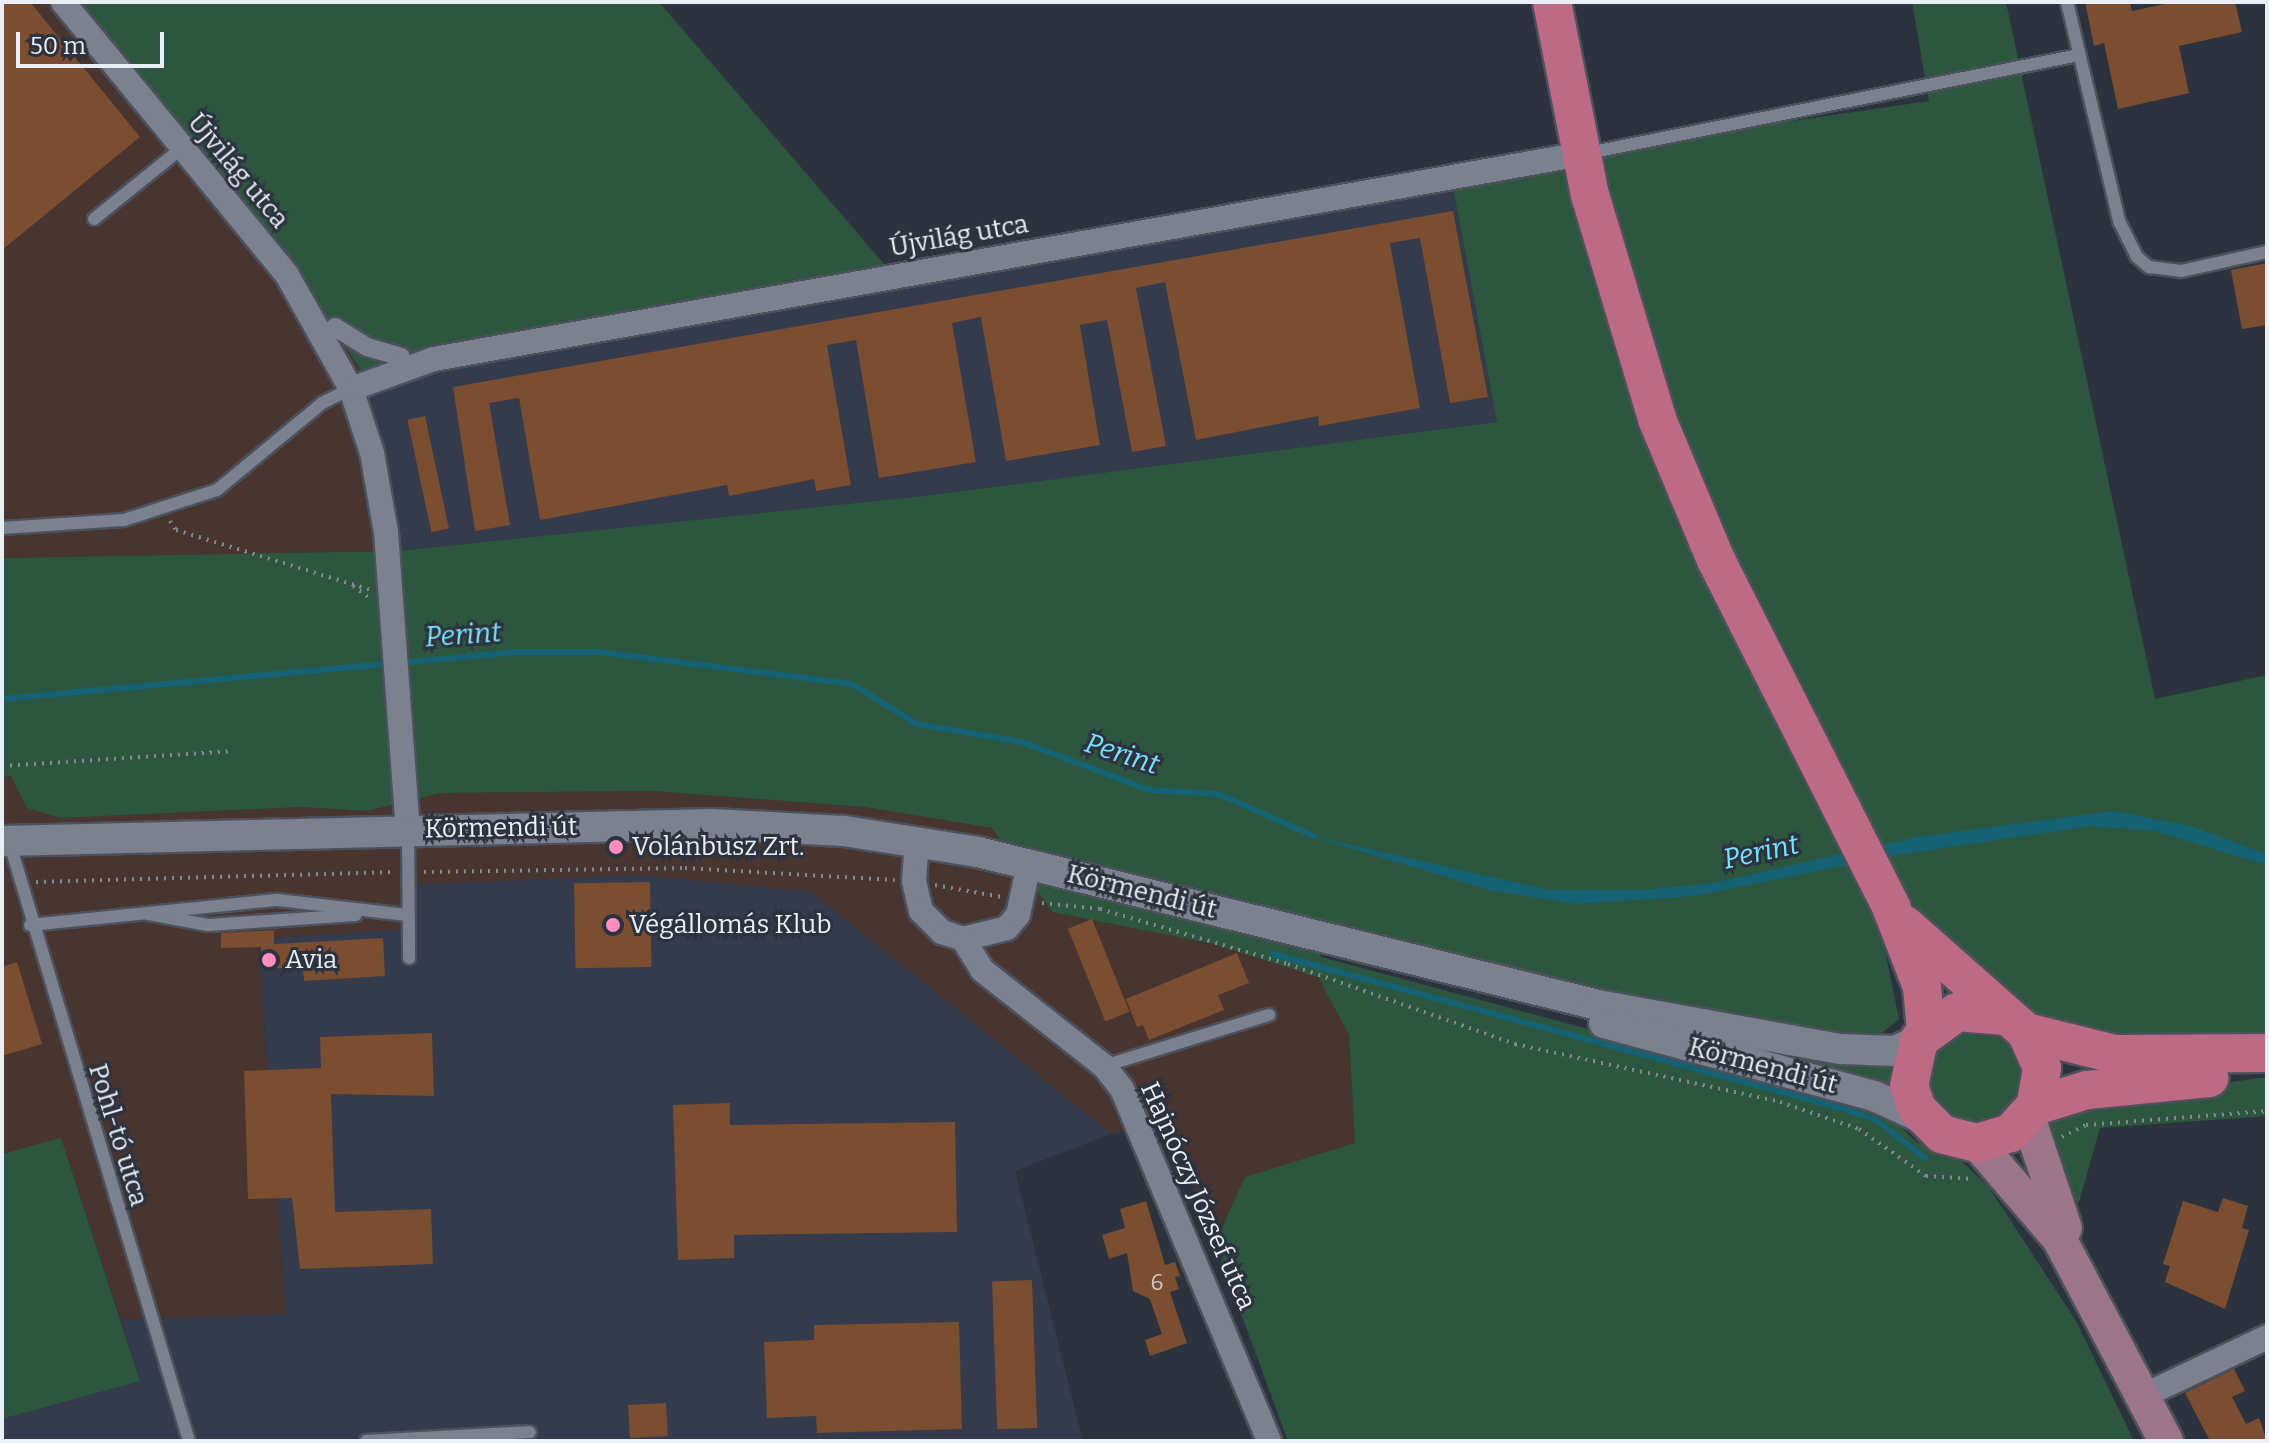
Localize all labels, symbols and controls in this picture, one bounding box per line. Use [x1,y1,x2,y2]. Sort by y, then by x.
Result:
scale bar [20,16,168,66]
text: 50 m [30,32,86,60]
street label: Újvilág utca [181,107,295,235]
street label: Újvilág utca [887,208,1031,264]
water label: Perint [424,616,502,654]
water label: Perint [1081,726,1163,782]
street label: Körmendi út [424,811,578,845]
water label: Perint [1720,828,1802,876]
place label: Volánbusz Zrt. [632,831,804,863]
marker: Volánbusz Zrt. [607,838,625,856]
street label: Körmendi út [1064,858,1220,926]
place label: Végállomás Klub [629,909,832,941]
marker: Végállomás Klub [604,916,622,934]
place label: Avia [285,944,337,976]
marker: Avia [260,951,278,969]
street label: Körmendi út [1685,1031,1841,1101]
street label: Pohl-tó utca [82,1060,154,1210]
street label: Hajnóczy József utca [1134,1077,1262,1315]
house number: 6 [1151,1270,1163,1296]

